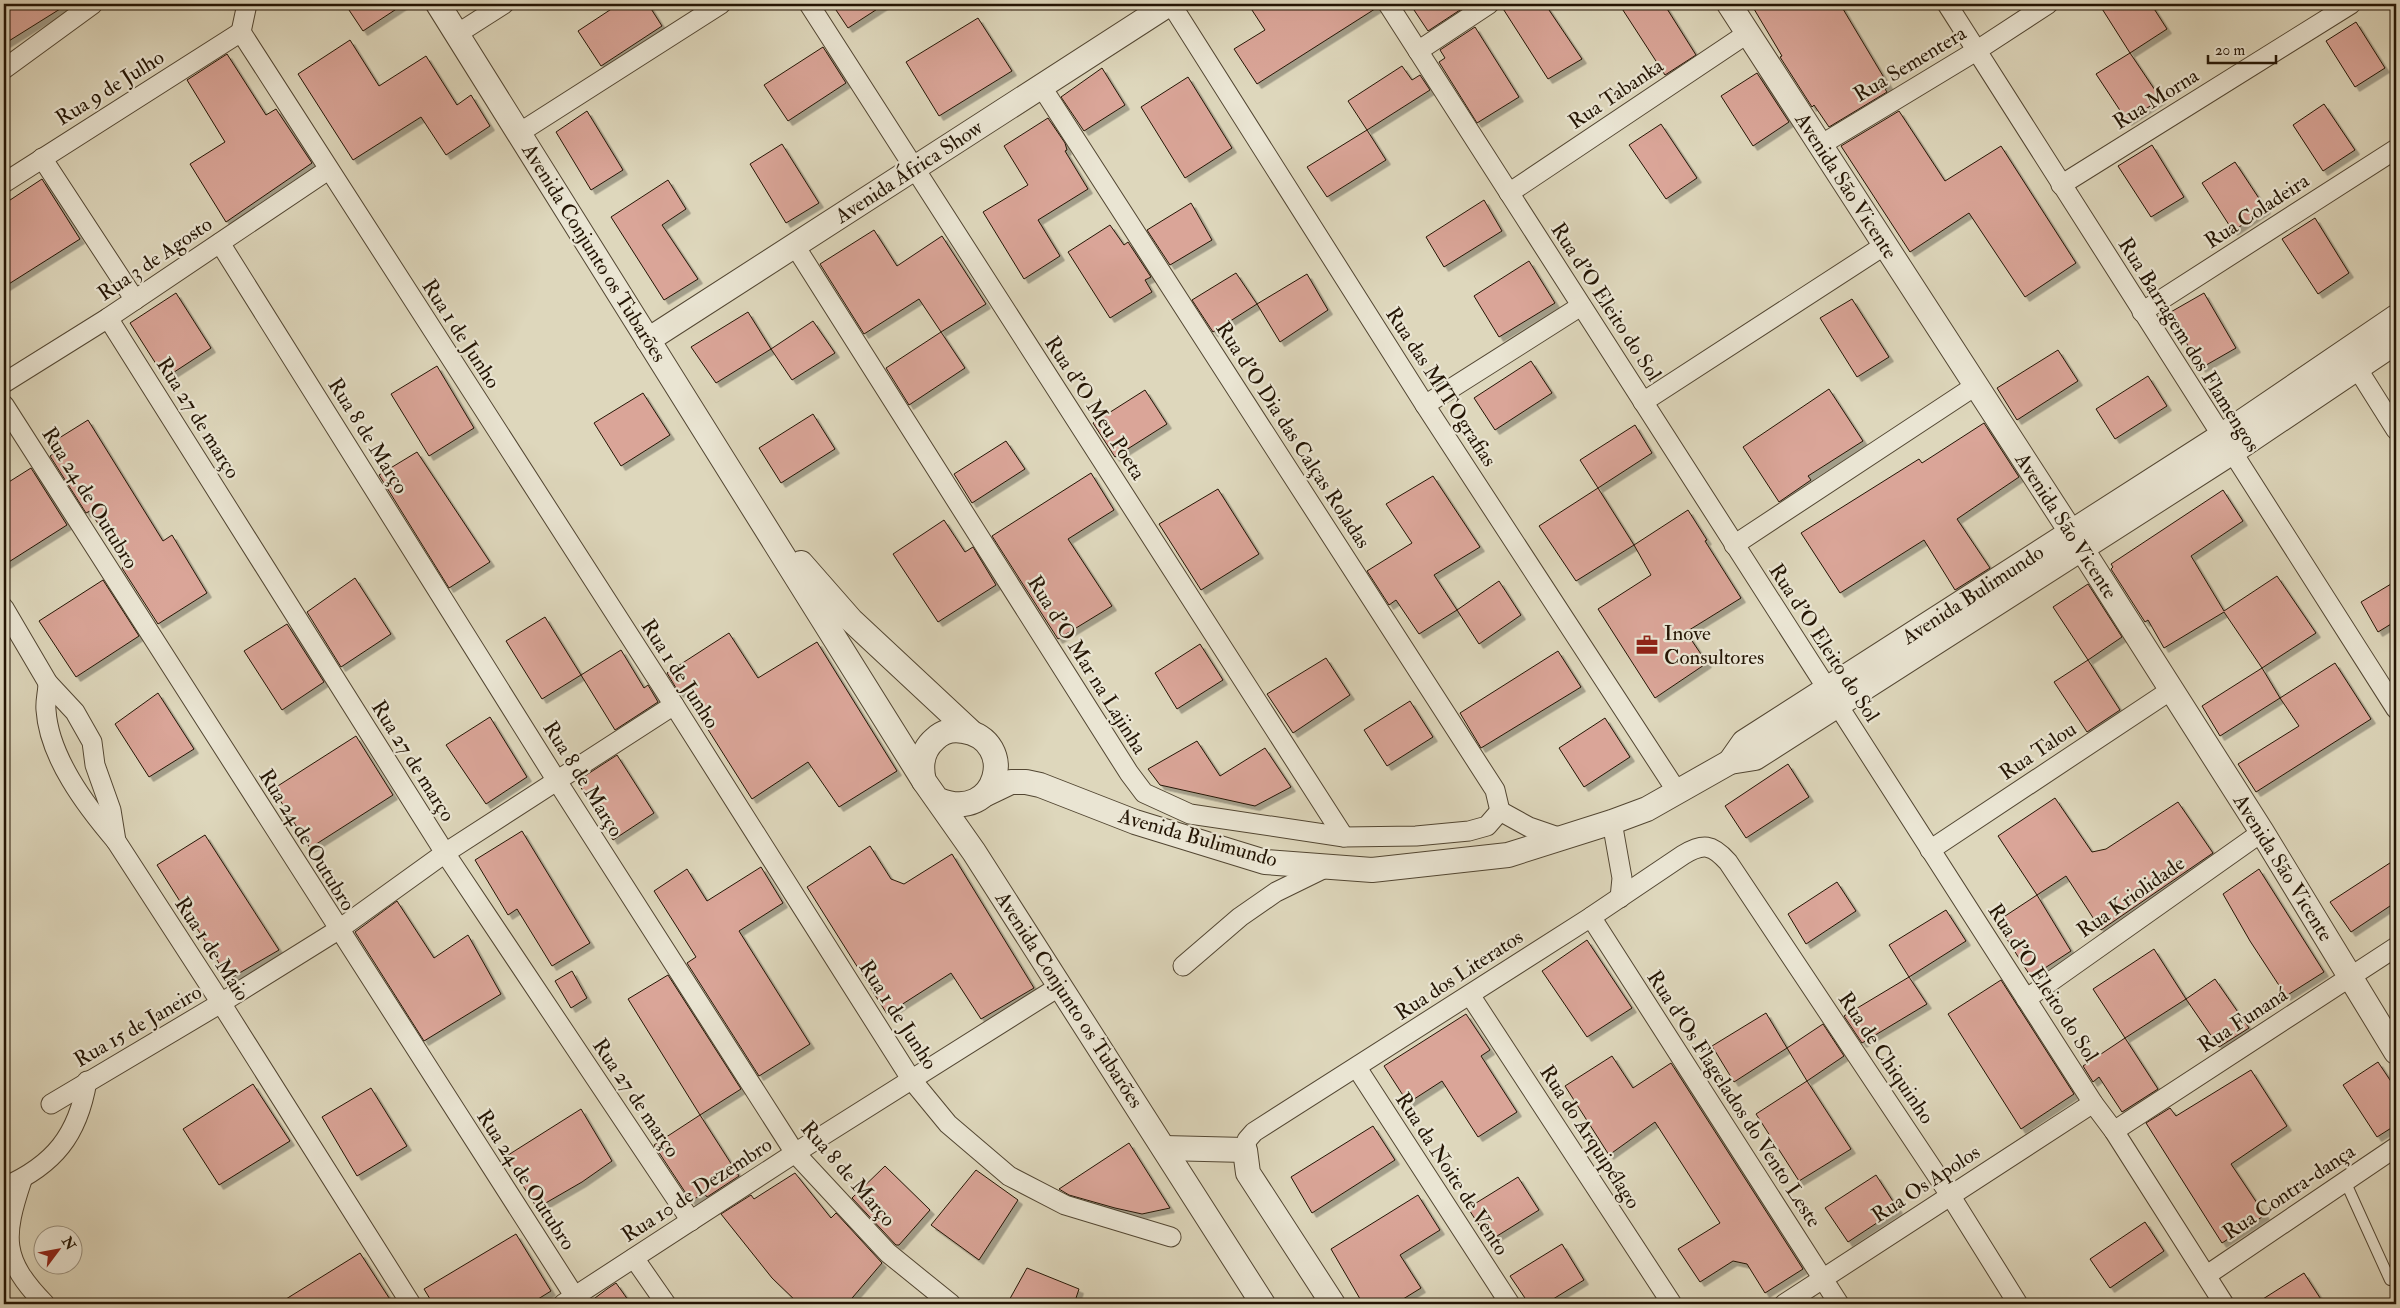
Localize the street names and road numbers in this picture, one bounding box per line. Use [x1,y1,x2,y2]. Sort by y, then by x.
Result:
street label: Rua Sementera [1849,20,1972,108]
street label: Rua 9 de Julho [51,44,169,132]
street label: Rua Tabanka [1563,52,1669,136]
street label: Rua Morna [2108,62,2204,136]
street label: Avenida São Vicente [1788,107,1903,264]
street label: Avenida África Show [829,114,989,230]
street label: Avenida Conjunto os Tubarões [515,138,672,367]
street label: Rua Coladeira [2200,167,2315,255]
street label: Rua 3 de Agosto [92,211,218,307]
street label: Rua d'O Eleito do Sol [1545,218,1668,387]
street label: Rua Barragem dos Flamengos [2112,233,2266,457]
street label: Rua 1 de Junho [416,274,506,394]
street label: Rua das MITOgrafias [1379,302,1503,472]
street label: Rua d'O Dia das Calças Roladas [1209,316,1377,554]
street label: Rua d'O Meu Poeta [1038,331,1152,485]
street label: Rua 27 de março [150,352,246,484]
street label: Rua 8 de Março [322,373,414,499]
street label: Rua 24 de Outubro [36,422,144,574]
street label: Avenida São Vicente [2008,447,2123,604]
street label: Avenida Bulimundo [1896,539,2049,652]
street label: Rua d'O Eleito do Sol [1763,559,1886,728]
street label: Rua d'O Mar na Lajinha [1021,571,1153,760]
street label: Rua 1 de Junho [635,614,725,734]
street label: Rua 27 de março [365,695,461,827]
street label: Rua Talou [1994,715,2082,786]
street label: Rua 8 de Março [537,716,629,842]
street label: Rua 24 de Outubro [253,764,361,916]
street label: Avenida São Vicente [2226,788,2339,947]
street label: Avenida Bulimundo [1115,802,1281,874]
street label: Rua Kriolidade [2072,850,2190,944]
street label: Avenida Conjunto os Tubarões [988,886,1149,1113]
street label: Rua 1 de Maio [168,892,256,1006]
street label: Rua d'O Eleito do Sol [1982,899,2105,1068]
street label: Rua dos Literatos [1390,923,1528,1027]
street label: Rua 1 de Junho [853,955,943,1075]
street label: Rua d'Os Flagelados do Vento Leste [1641,965,1827,1233]
street label: Rua 15 de Janeiro [69,979,207,1073]
street label: Rua Funaná [2193,981,2293,1059]
street label: Rua de Chiquinho [1832,987,1940,1129]
street label: Rua 27 de março [586,1033,686,1163]
street label: Rua do Arquipélago [1533,1060,1647,1214]
street label: Rua da Noite de Vento [1389,1087,1515,1261]
street label: Rua 24 de Outubro [470,1105,582,1255]
street label: Rua 8 de Março [795,1115,901,1233]
street label: Rua 10 de Dezembro [617,1131,777,1249]
street label: Rua Contra-dança [2218,1138,2361,1246]
street label: Rua Os Apolos [1867,1139,1985,1229]

